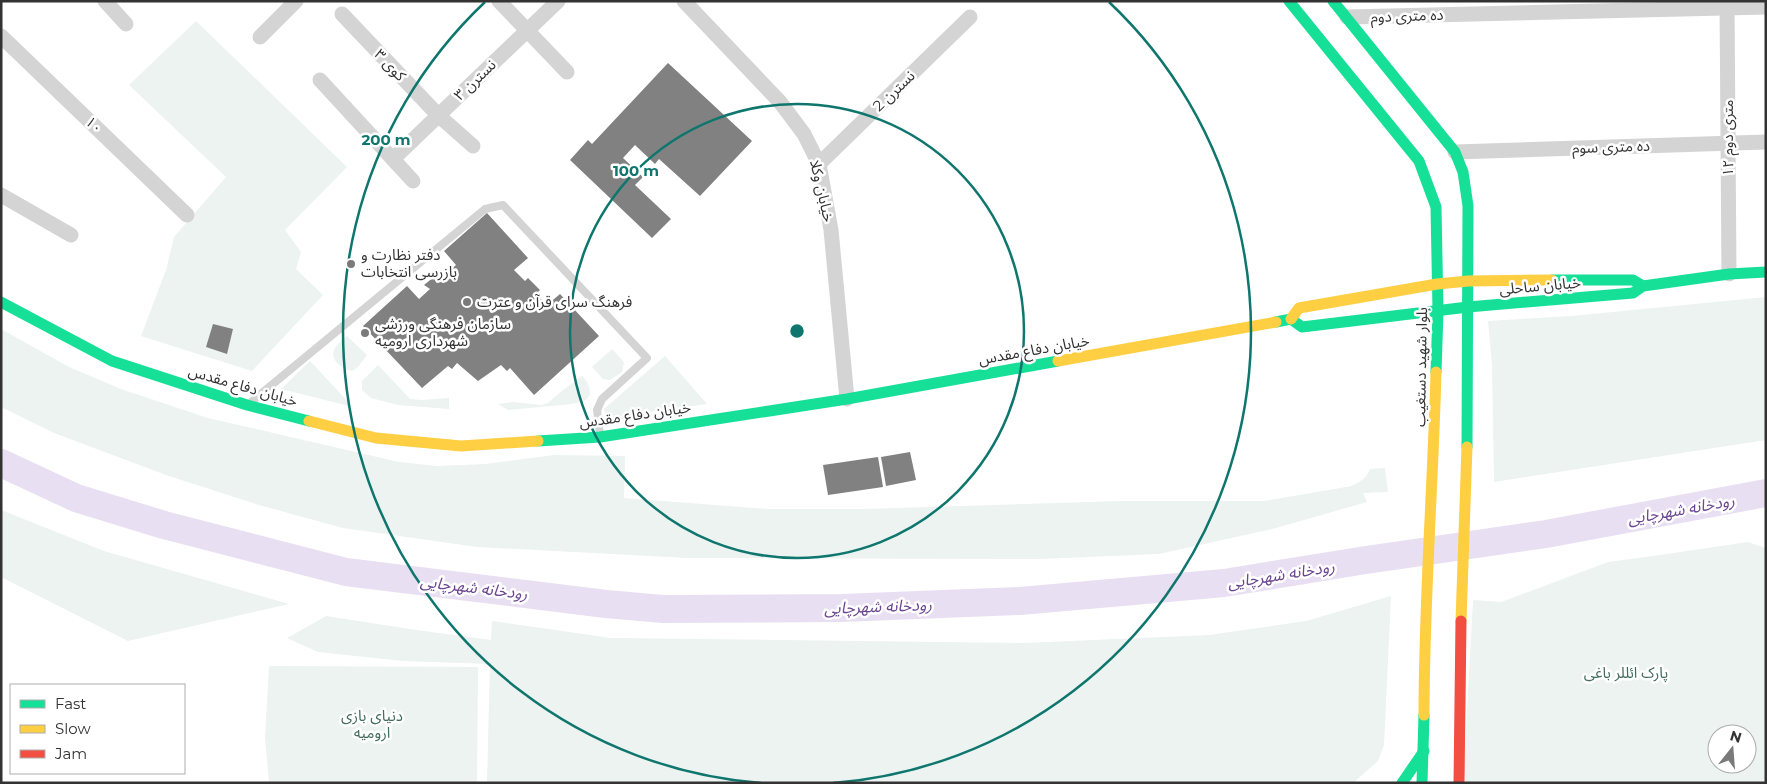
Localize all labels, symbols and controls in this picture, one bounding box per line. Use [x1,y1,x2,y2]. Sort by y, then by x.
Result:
street label: ده متری دوم [1370,5,1444,28]
street label: کوی ۳ [371,45,411,85]
street label: نسترن ۳ [450,55,500,104]
street label: نسترن 2 [869,66,919,115]
street label: ۱۲ متری دوم [1718,100,1739,176]
street label: ۱۰ [82,112,107,137]
text: 200 m [361,130,411,149]
street label: ده متری سوم [1572,136,1650,159]
street label: خیابان وکلا [806,158,839,224]
text: 100 m [613,161,659,180]
place label: دفتر نظارت و بازرسی انتخابات [361,245,457,281]
marker: دفتر نظارت و بازرسی انتخابات [345,258,357,270]
street label: خیابان ساحلی [1498,272,1582,299]
place label: فرهنگ سرای قرآن و عترت [477,292,632,311]
marker: فرهنگ سرای قرآن و عترت [461,296,473,308]
street label: بلوار شهید دستغیب [1410,307,1431,427]
place label: سازمان فرهنگی ورزشی شهرداری ارومیه [375,314,511,350]
centre of rings [788,322,806,340]
marker: سازمان فرهنگی ورزشی شهرداری ارومیه [359,327,371,339]
street label: خیابان دفاع مقدس [977,330,1092,372]
street label: خیابان دفاع مقدس [186,361,300,413]
street label: خیابان دفاع مقدس [578,397,693,435]
water label: رودخانه شهرچایی [1626,491,1736,529]
water label: رودخانه شهرچایی [1226,557,1336,593]
water label: رودخانه شهرچایی [419,571,529,605]
water label: رودخانه شهرچایی [824,595,932,619]
park label: پارک ائللر باغی [1584,663,1668,683]
legend [10,684,185,774]
text: Fast [55,694,86,713]
park label: دنیای بازی ارومیه [341,706,403,742]
text: Slow [55,719,91,738]
north arrow [1707,724,1757,774]
text: N [1728,726,1744,747]
text: Jam [54,744,87,763]

